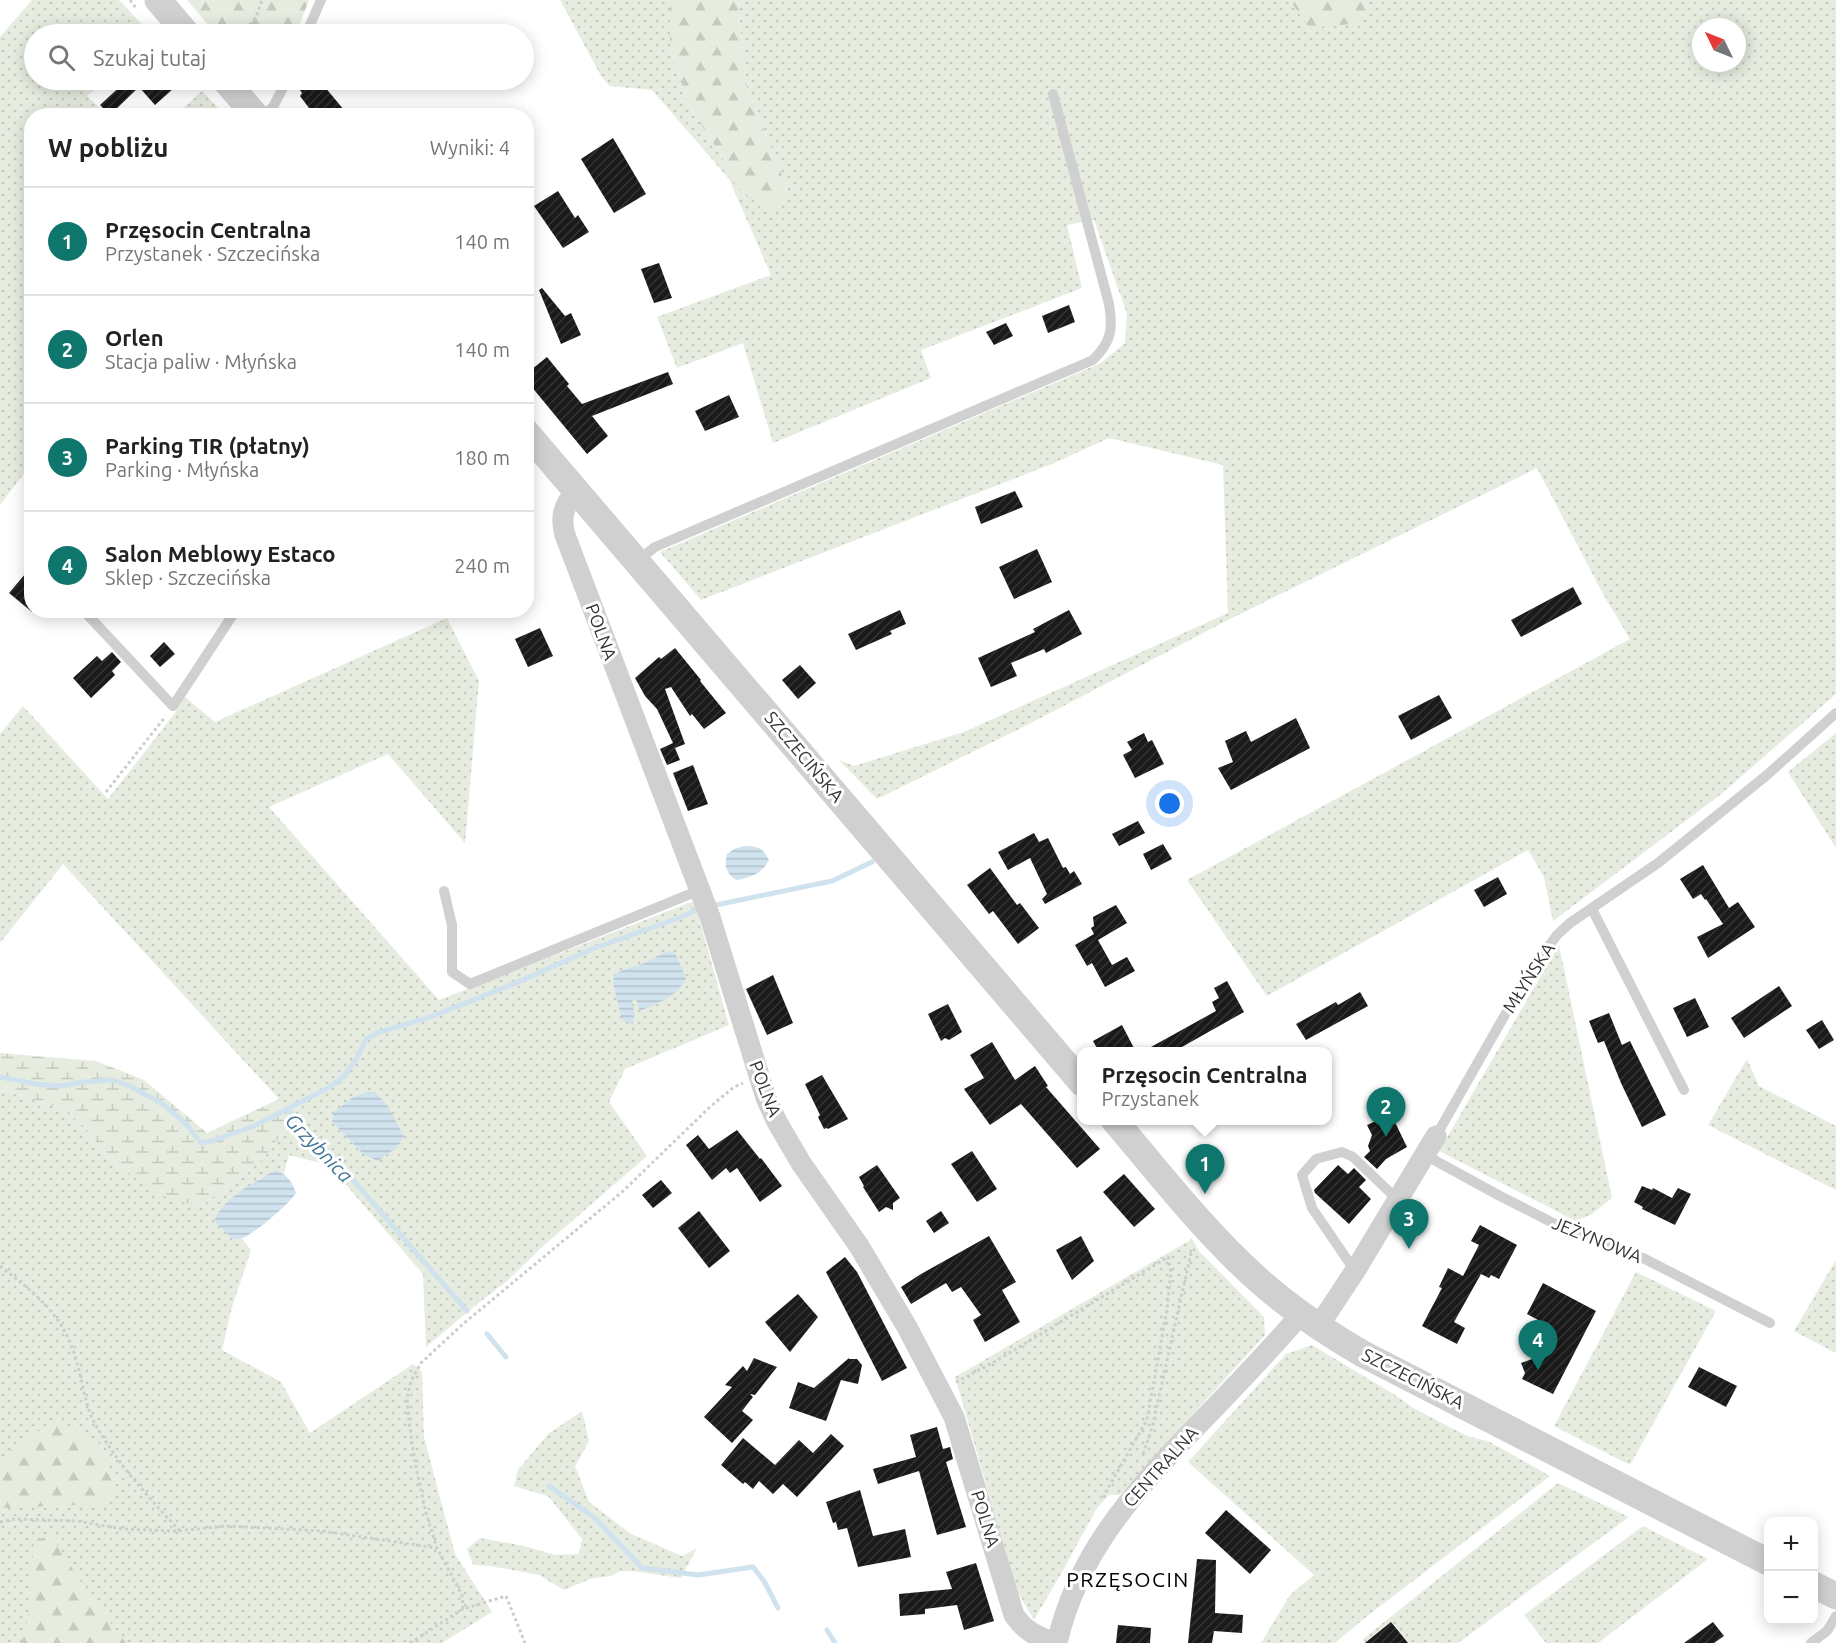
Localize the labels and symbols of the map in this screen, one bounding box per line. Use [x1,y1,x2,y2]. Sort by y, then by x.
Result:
north arrow [1692,18,1746,72]
street label: POLNA [583,601,621,663]
street label: SZCZECIŃSKA [761,707,849,806]
your location [1155,789,1184,818]
street label: MŁYŃSKA [1497,938,1558,1016]
street label: POLNA [746,1058,786,1120]
pin: 2 [1366,1088,1406,1137]
water label: Grzybnica [281,1109,358,1187]
pin: 1 [1186,1144,1224,1194]
pin: 3 [1390,1200,1428,1249]
street label: JEŻYNOWA [1550,1212,1645,1266]
pin: 4 [1518,1320,1558,1370]
street label: SZCZECIŃSKA [1359,1343,1468,1412]
street label: CENTRALNA [1119,1422,1202,1511]
street label: POLNA [968,1488,1004,1550]
district label: PRZĘSOCIN [1066,1567,1190,1591]

